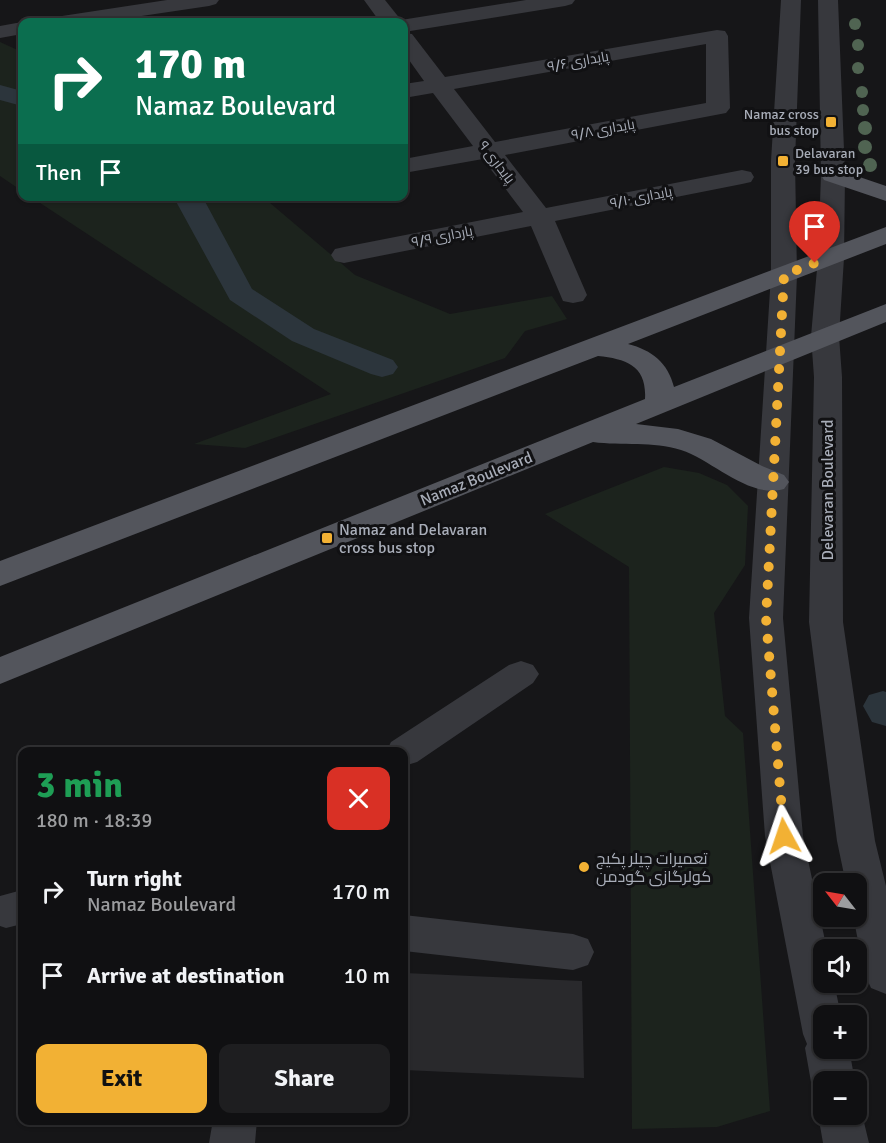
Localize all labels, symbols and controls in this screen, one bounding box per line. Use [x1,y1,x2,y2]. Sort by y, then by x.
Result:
text: 170 m [135,39,246,90]
icon: right [36,42,114,120]
street label: پایداری ۹/۶ [546,48,611,76]
text: Namaz Boulevard [135,90,336,123]
place label: Namaz cross bus stop [744,106,819,139]
marker: Namaz cross bus stop [824,115,838,129]
street label: پایداری ۹/۸ [570,116,637,144]
street label: پایداری ۹ [474,137,518,188]
place label: Delavaran 39 bus stop [795,145,863,178]
marker: Delavaran 39 bus stop [776,154,790,168]
icon: arrive [94,156,127,189]
text: Then [36,159,82,186]
street label: پایداری ۹/۱۰ [608,183,674,213]
pin [789,201,840,263]
icon: arrive [798,210,831,243]
street label: پارداری ۹/۹ [410,222,475,252]
street label: Delevaran Boulevard [818,420,838,560]
street label: Namaz Boulevard [417,447,535,511]
place label: Namaz and Delavaran cross bus stop [339,520,487,558]
marker: Namaz and Delavaran cross bus stop [320,531,334,545]
text: 3 min [36,763,123,808]
button: close [327,767,390,830]
position arrow [752,804,816,868]
text: 180 m · 18:39 [36,808,152,833]
place label: تعمیرات چیلر پکیج کولرگازی گودمن [596,849,711,887]
marker: تعمیرات چیلر پکیج کولرگازی گودمن [577,860,591,874]
text: Turn right [87,865,182,892]
north arrow [813,873,867,927]
map controls [813,873,867,1125]
icon: right [36,875,69,908]
text: 170 m [332,878,390,905]
text: Namaz Boulevard [87,892,236,917]
button: sound [813,939,867,993]
icon: arrive [36,959,69,992]
text: Arrive at destination [87,962,284,989]
text: 10 m [344,962,390,989]
button: + [813,1005,867,1059]
button: Exit [36,1044,207,1113]
button: Share [219,1044,390,1113]
button: − [813,1071,867,1125]

